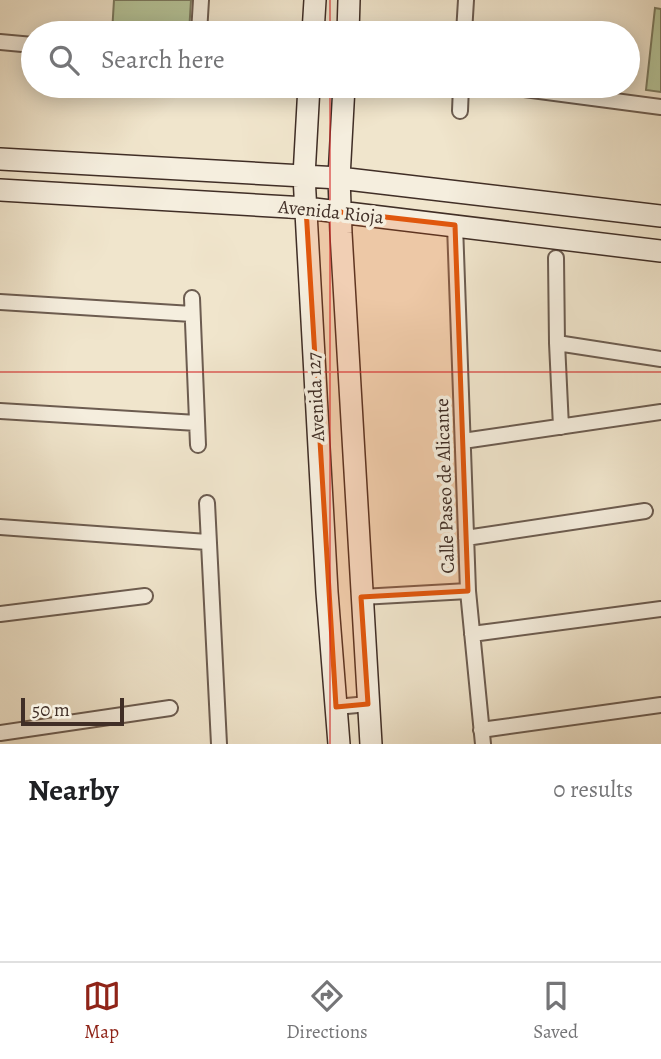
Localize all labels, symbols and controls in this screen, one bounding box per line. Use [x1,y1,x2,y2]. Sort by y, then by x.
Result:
search box [21,21,640,98]
icon: search [45,41,83,79]
text: Search here [101,42,225,77]
street label: Avenida Rioja [276,193,385,230]
street label: Avenida 127 [301,352,331,443]
street label: Calle Paseo de Alicante [429,398,461,574]
scale bar [21,695,124,727]
text: 50 m [32,697,70,723]
text: Nearby [28,770,119,810]
text: 0 results [553,774,633,805]
tab: Map [83,977,121,1045]
tab: Directions [286,977,368,1045]
tab: Saved [533,977,578,1045]

